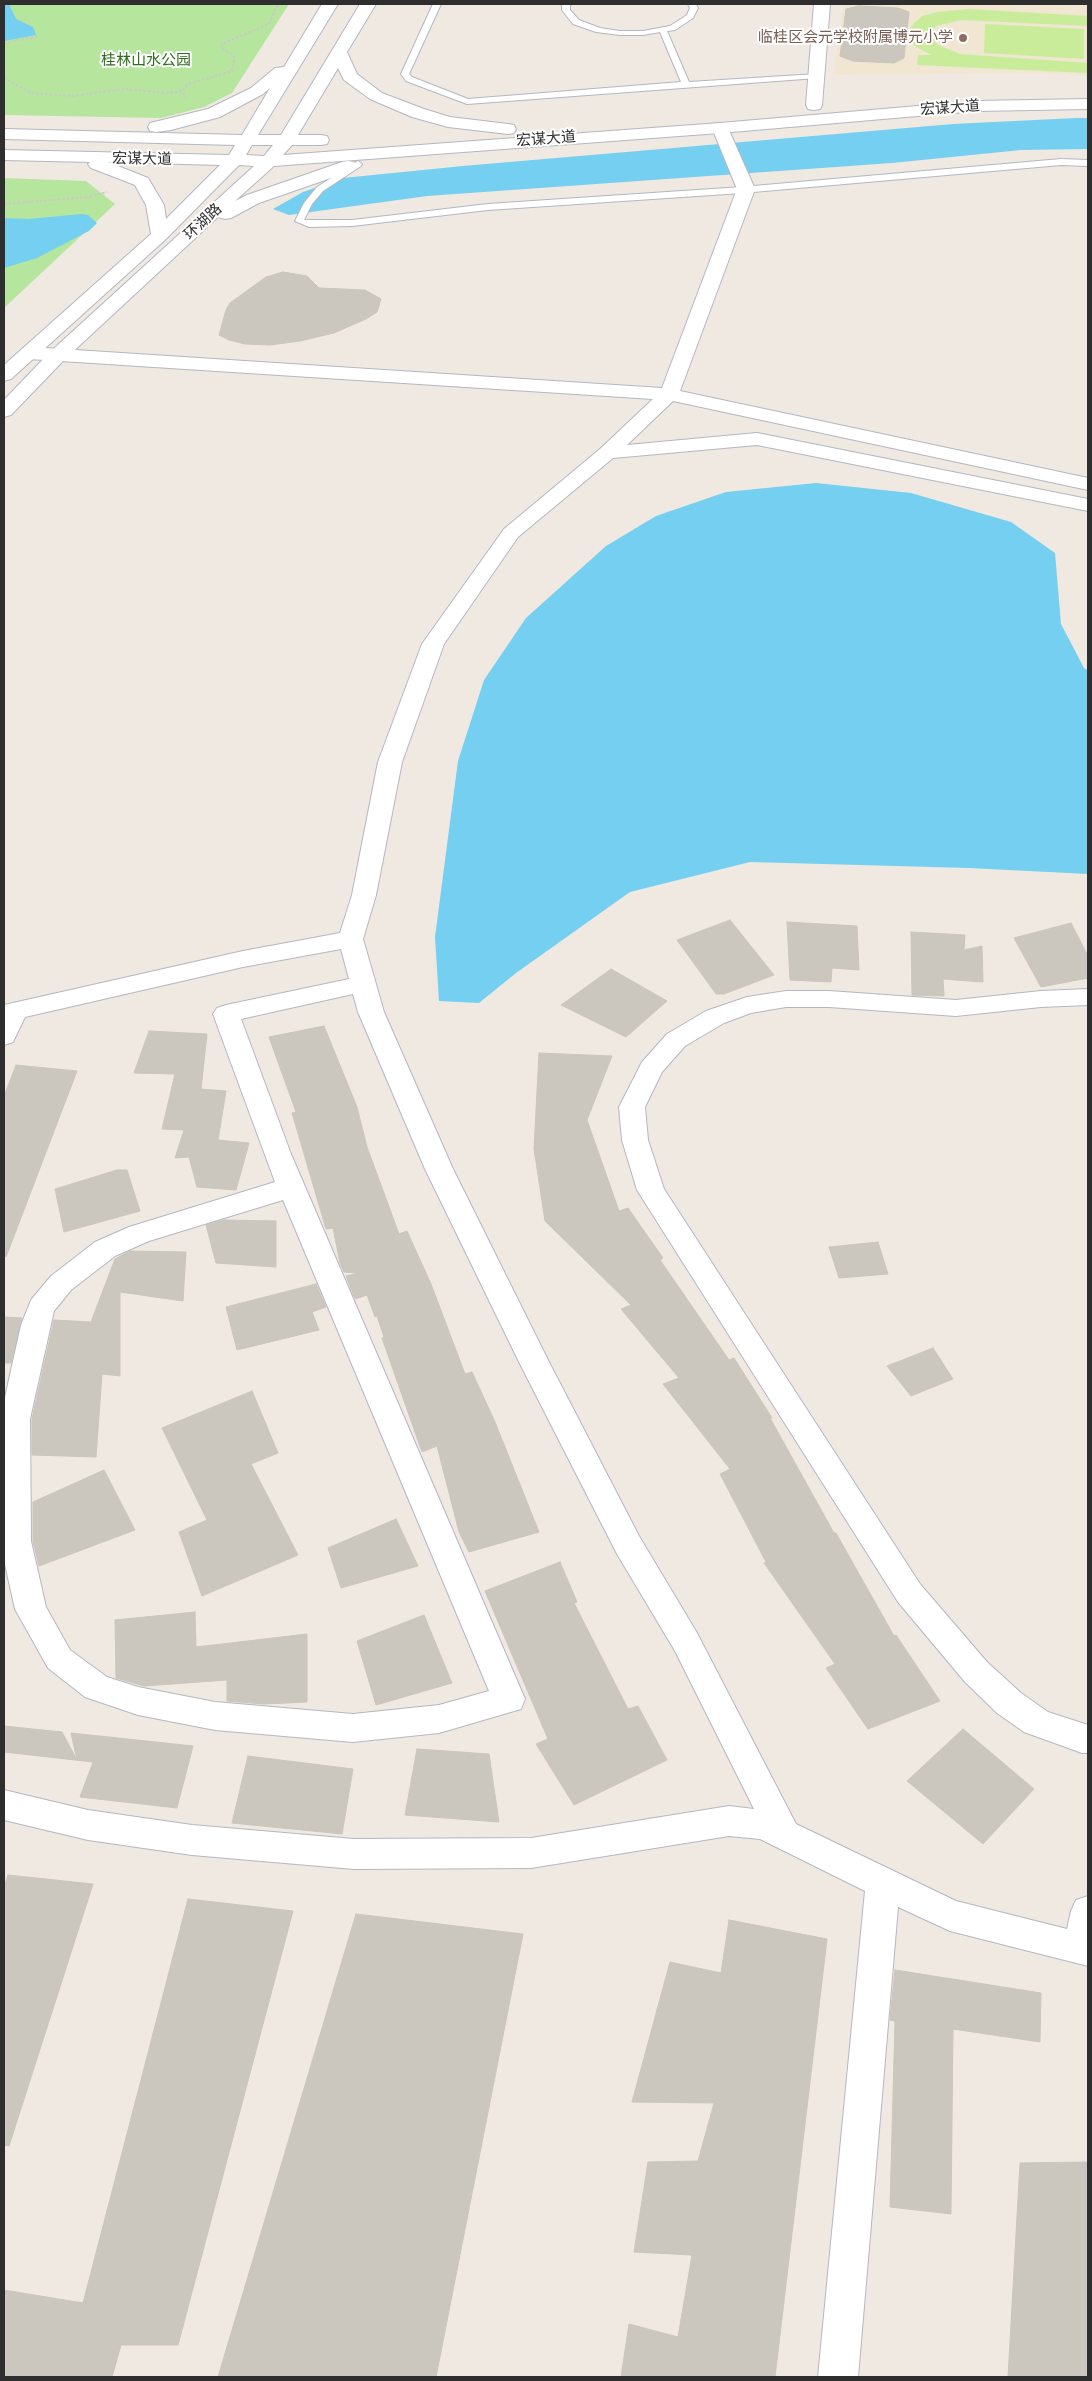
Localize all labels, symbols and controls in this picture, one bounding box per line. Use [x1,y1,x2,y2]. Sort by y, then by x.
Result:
place label: 临桂区会元学校附属博元小学 [758,29,953,47]
marker: 临桂区会元学校附属博元小学 [957,32,969,44]
park label: 桂林山水公园 [101,52,191,70]
street label: 宏谋大道 [919,97,981,119]
street label: 宏谋大道 [515,128,577,150]
street label: 宏谋大道 [112,149,172,169]
street label: 环湖路 [180,200,226,244]

